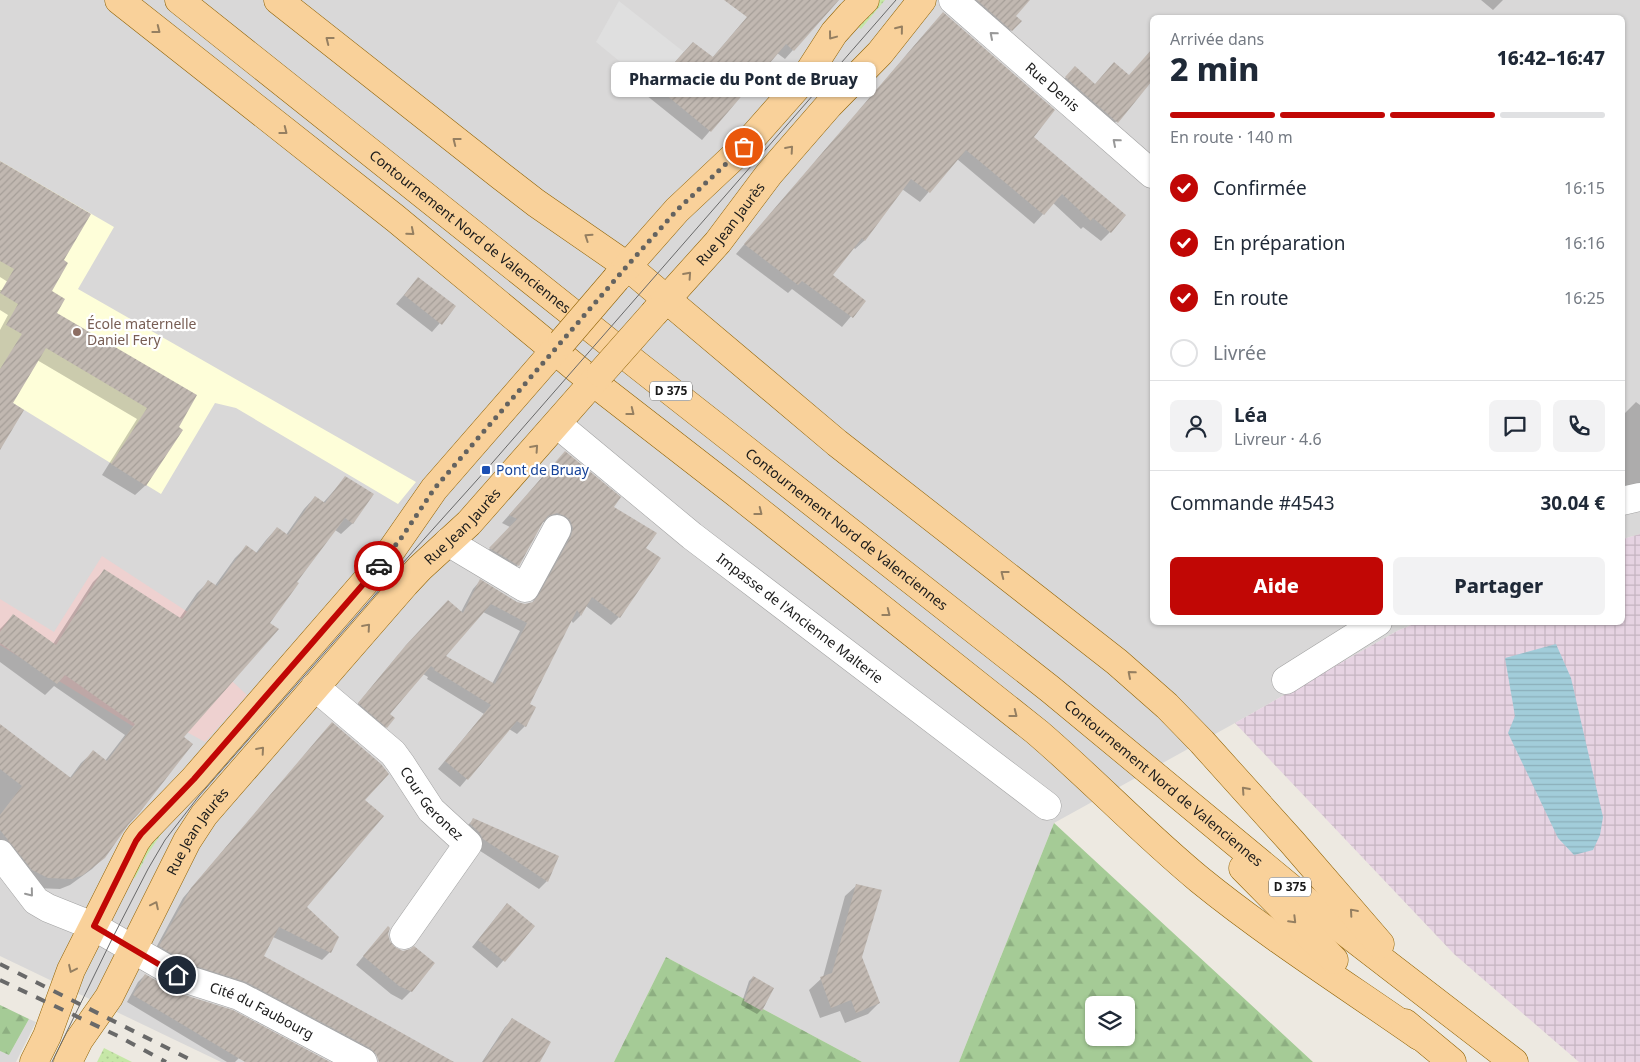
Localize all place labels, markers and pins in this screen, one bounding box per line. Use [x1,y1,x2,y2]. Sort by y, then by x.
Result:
callout: Pharmacie du Pont de Bruay [612,62,876,97]
pin [723,126,765,168]
place label: École maternelle Daniel Fery [87,314,197,349]
marker: École maternelle Daniel Fery [71,326,83,338]
place label: Pont de Bruay [496,460,590,479]
marker: Pont de Bruay [480,464,492,476]
pin [156,954,198,996]

